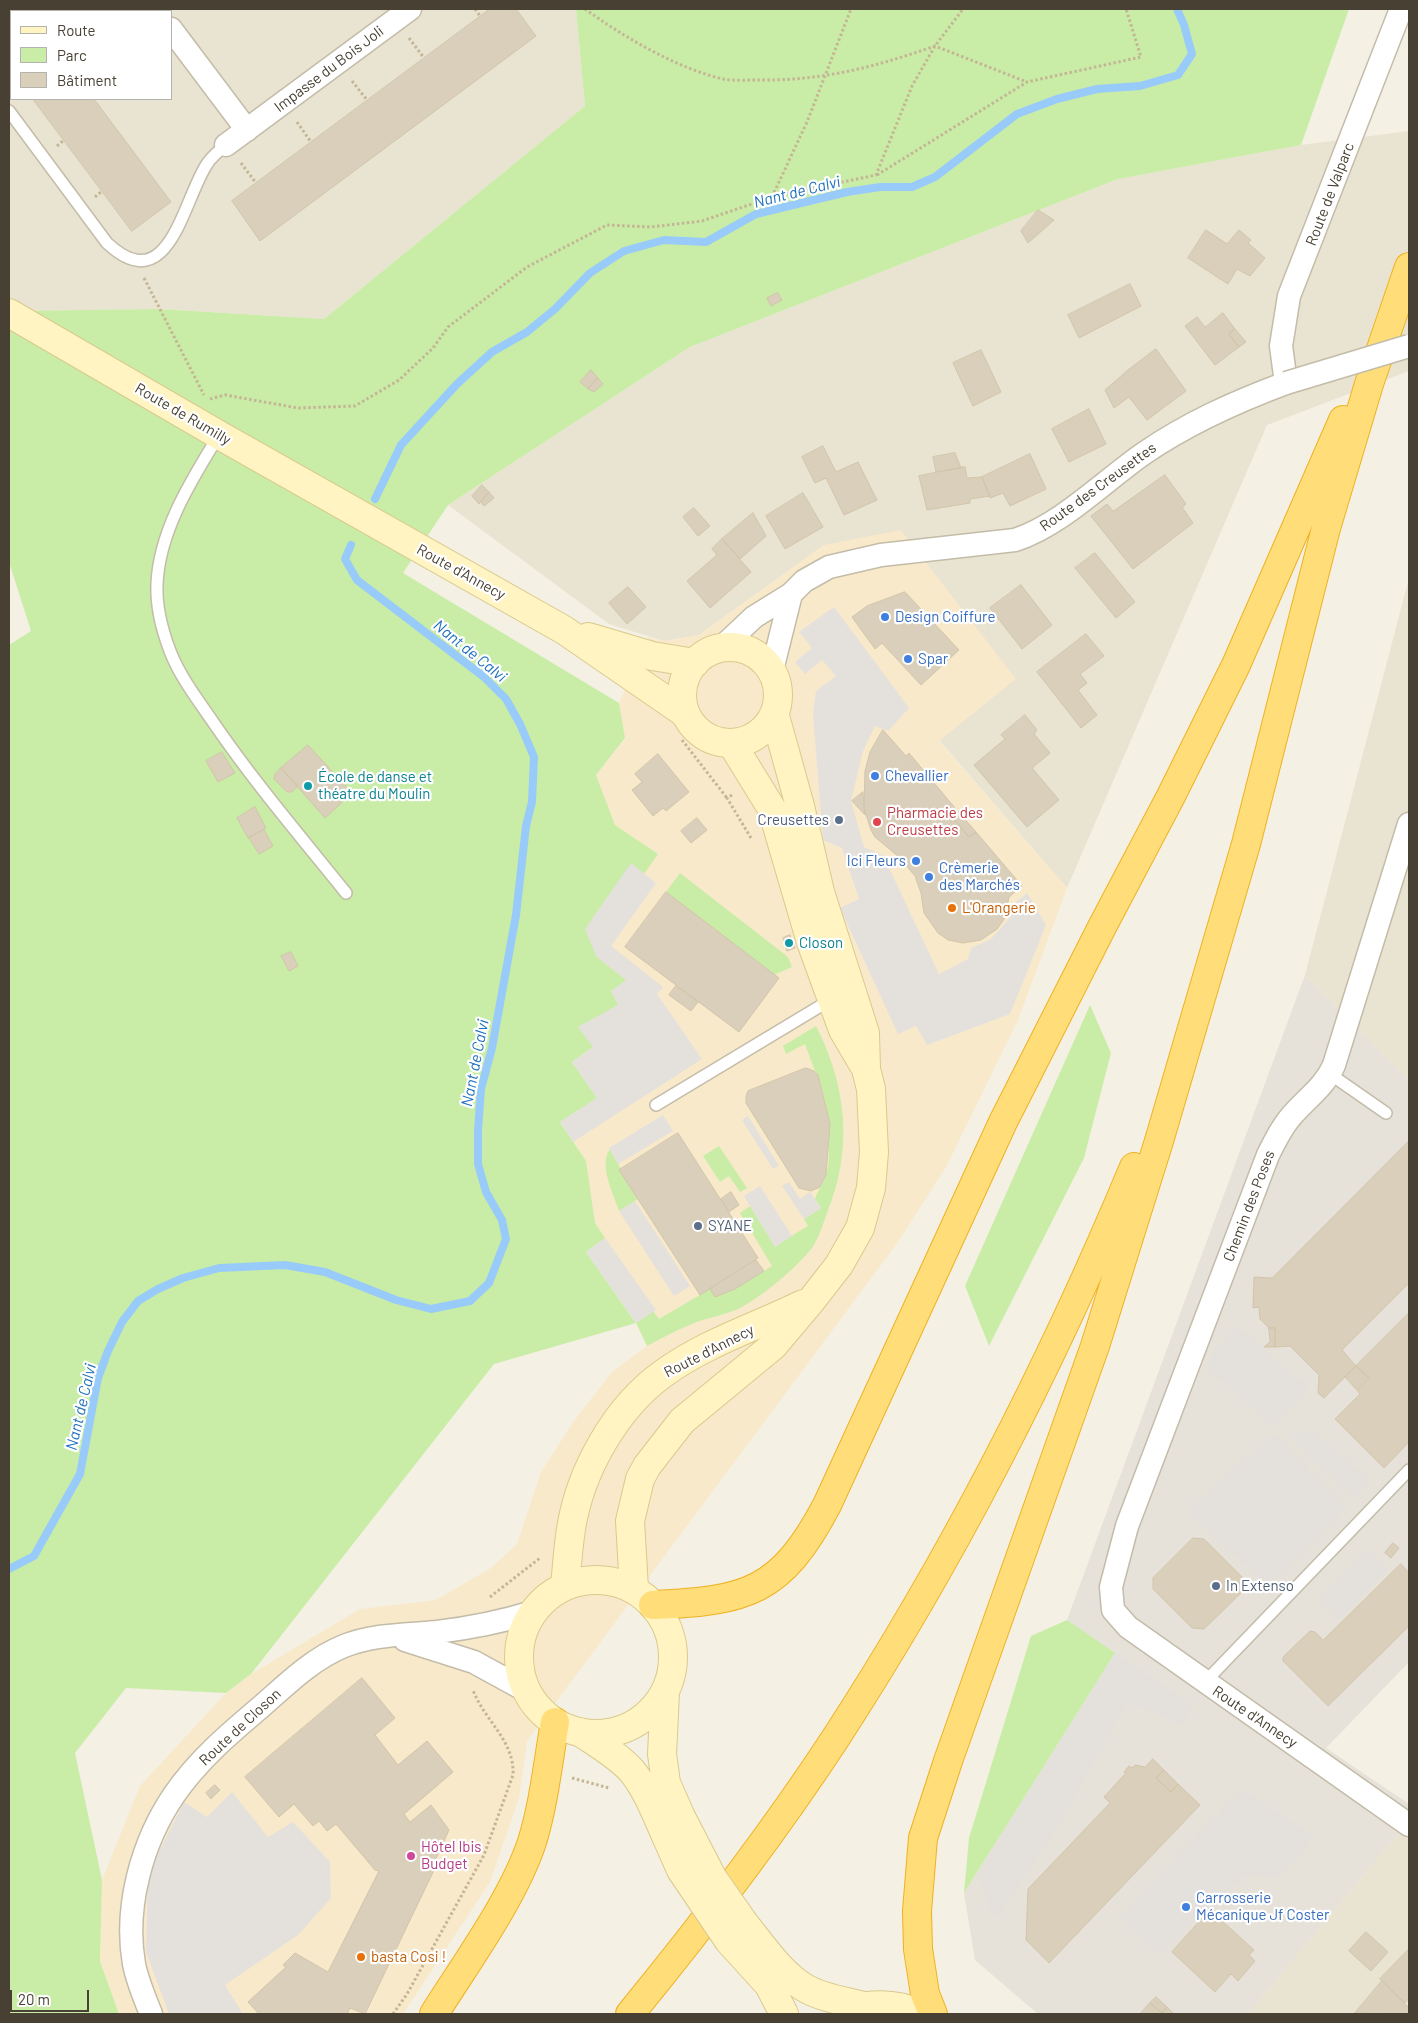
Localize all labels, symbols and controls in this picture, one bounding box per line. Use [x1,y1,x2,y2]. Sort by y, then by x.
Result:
legend [10,10,172,100]
text: Route [57,21,96,39]
street label: Impasse du Bois Joli [271,22,387,116]
text: Parc [57,46,87,64]
text: Bâtiment [57,71,117,89]
street label: Route de Valparc [1302,140,1358,248]
water label: Nant de Calvi [752,172,842,212]
street label: Route de Rumilly [132,379,234,449]
street label: Route des Creusettes [1036,439,1160,535]
street label: Route d'Annecy [413,540,509,604]
place label: Design Coiffure [895,608,995,626]
marker: Design Coiffure [879,611,891,623]
water label: Nant de Calvi [430,616,510,686]
place label: Spar [918,650,948,668]
marker: Spar [902,653,914,665]
place label: Chevallier [885,767,949,785]
place label: École de danse et théatre du Moulin [318,768,432,803]
marker: Chevallier [869,770,881,782]
marker: École de danse et théatre du Moulin [302,780,314,792]
place label: Pharmacie des Creusettes [887,804,983,839]
place label: Creusettes [758,811,829,829]
marker: Creusettes [833,814,845,826]
marker: Pharmacie des Creusettes [871,816,883,828]
place label: Ici Fleurs [847,852,906,870]
marker: Ici Fleurs [910,855,922,867]
place label: Crèmerie des Marchés [939,859,1020,894]
marker: Crèmerie des Marchés [923,871,935,883]
place label: L'Orangerie [962,899,1036,917]
marker: L'Orangerie [946,902,958,914]
place label: Closon [799,934,843,952]
marker: Closon [783,937,795,949]
water label: Nant de Calvi [457,1018,493,1108]
street label: Chemin des Poses [1220,1148,1278,1264]
place label: SYANE [708,1217,752,1235]
marker: SYANE [692,1220,704,1232]
street label: Route d'Annecy [661,1321,757,1381]
water label: Nant de Calvi [62,1362,100,1452]
place label: In Extenso [1226,1577,1294,1595]
marker: In Extenso [1210,1580,1222,1592]
street label: Route d'Annecy [1209,1682,1301,1752]
street label: Route de Closon [195,1685,285,1769]
place label: Hôtel Ibis Budget [421,1838,482,1873]
marker: Hôtel Ibis Budget [405,1850,417,1862]
place label: Carrosserie Mécanique Jf Coster [1196,1889,1330,1924]
marker: Carrosserie Mécanique Jf Coster [1180,1901,1192,1913]
place label: basta Cosi ! [371,1948,446,1966]
marker: basta Cosi ! [355,1951,367,1963]
scale bar [12,1980,91,2012]
text: 20 m [18,1990,50,2008]

